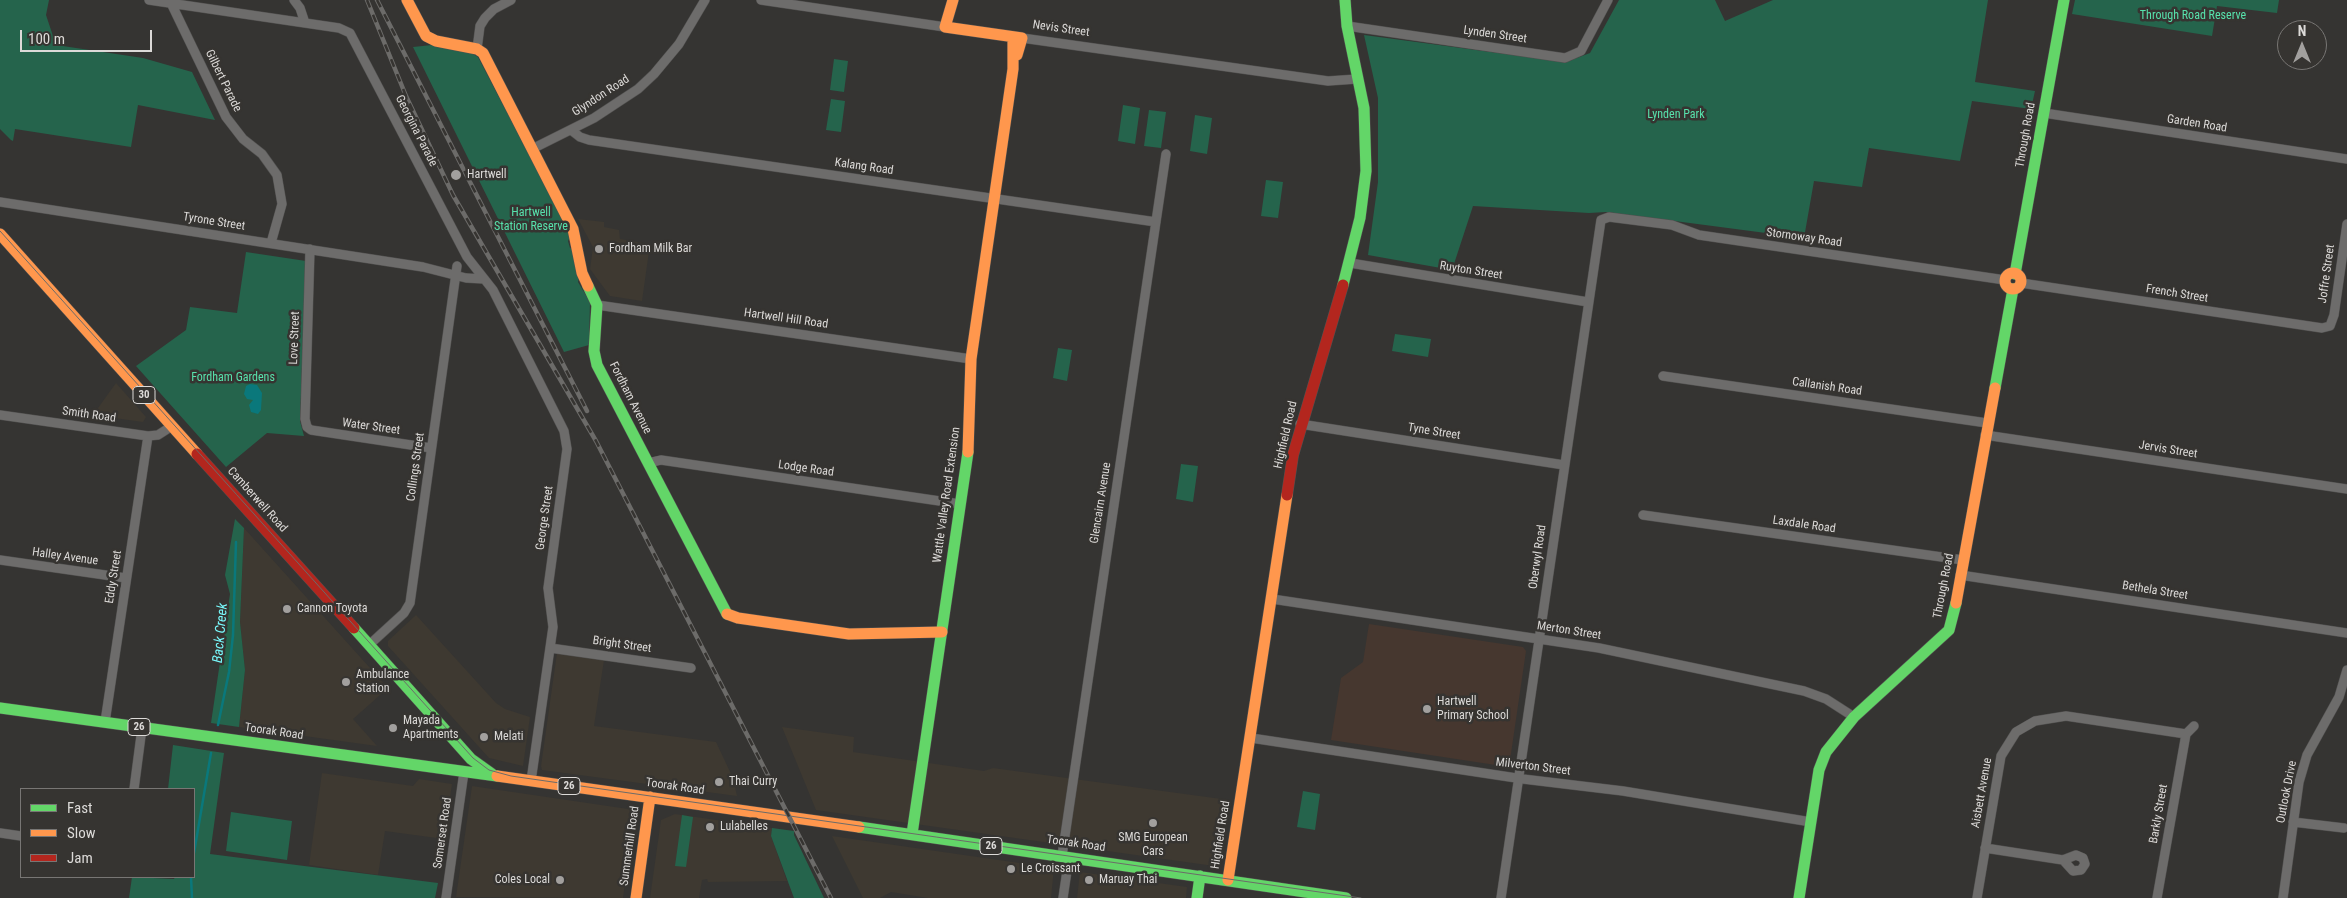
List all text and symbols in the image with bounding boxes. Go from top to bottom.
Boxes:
park label: Through Road Reserve [2140,9,2246,23]
street label: Nevis Street [1032,18,1090,40]
scale bar [22,20,155,52]
north arrow [2277,20,2327,70]
street label: Lynden Street [1462,23,1528,47]
text: N [2298,23,2306,39]
text: 100 m [28,30,65,48]
street label: Gilbert Parade [202,48,244,114]
street label: Glyndon Road [570,72,632,120]
street label: Georgina Parade [392,93,440,169]
street label: Through Road [2013,101,2039,169]
park label: Lynden Park [1647,108,1705,122]
street label: Garden Road [2166,112,2228,136]
street label: Kalang Road [834,156,894,178]
marker: Hartwell [449,168,463,182]
place label: Hartwell [467,168,507,182]
park label: Hartwell Station Reserve [494,206,568,234]
street label: Tyrone Street [182,210,246,234]
street label: Stornoway Road [1765,226,1843,250]
place label: Fordham Milk Bar [609,242,692,256]
marker: Fordham Milk Bar [593,243,605,255]
street label: Joffre Street [2316,244,2338,304]
street label: Ruyton Street [1439,259,1503,283]
street label: French Street [2145,282,2209,306]
street label: Hartwell Hill Road [743,306,829,332]
street label: Love Street [287,311,303,365]
street label: Fordham Avenue [606,360,654,436]
park label: Fordham Gardens [191,371,275,385]
street label: Callanish Road [1791,375,1863,399]
road number: 30 [133,386,155,404]
street label: Highfield Road [1271,400,1301,470]
street label: Smith Road [61,404,117,426]
street label: Water Street [341,416,401,438]
street label: Tyne Street [1407,421,1461,443]
street label: Wattle Valley Road Extension [930,426,964,564]
street label: Collings Street [404,432,428,502]
street label: Jervis Street [2138,438,2198,462]
street label: Lodge Road [777,458,835,480]
street label: Glencairn Avenue [1087,461,1115,545]
street label: Camberwell Road [224,464,290,536]
street label: George Street [533,485,557,551]
street label: Laxdale Road [1772,513,1836,537]
street label: Oberwyl Road [1526,524,1550,590]
street label: Halley Avenue [31,545,99,569]
street label: Eddy Street [103,549,125,605]
street label: Through Road [1931,552,1957,620]
street label: Bethela Street [2121,579,2189,603]
water label: Back Creek [210,602,232,664]
place label: Cannon Toyota [297,602,368,616]
marker: Cannon Toyota [281,603,293,615]
street label: Merton Street [1536,619,1602,643]
street label: Bright Street [592,634,652,656]
place label: Ambulance Station [356,668,409,696]
marker: Ambulance Station [340,676,352,688]
place label: Hartwell Primary School [1437,695,1509,723]
marker: Hartwell Primary School [1421,703,1433,715]
place label: Mayada Apartments [403,714,459,742]
road number: 26 [128,719,150,736]
street label: Toorak Road [244,721,304,743]
marker: Mayada Apartments [387,722,399,734]
place label: Melati [494,730,523,744]
marker: Melati [478,731,490,743]
street label: Milverton Street [1495,755,1571,779]
street label: Aisbett Avenue [1969,757,1995,829]
street label: Outlook Drive [2274,759,2300,825]
place label: Thai Curry [729,775,777,789]
street label: Toorak Road [645,776,705,798]
marker: Thai Curry [713,776,725,788]
road number: 26 [558,778,580,794]
street label: Barkly Street [2147,783,2171,845]
legend [20,788,195,878]
street label: Somerset Road [431,796,455,870]
text: Fast [67,799,92,817]
street label: Highfield Road [1208,800,1234,870]
street label: Summerhill Road [617,805,643,887]
marker: SMG European Cars [1147,817,1159,829]
place label: Lulabelles [720,820,768,834]
marker: Lulabelles [704,821,716,833]
text: Slow [67,824,96,842]
place label: SMG European Cars [1118,831,1188,859]
street label: Toorak Road [1046,833,1106,855]
road number: 26 [980,838,1002,854]
text: Jam [67,849,93,867]
place label: Le Croissant [1021,862,1080,876]
marker: Le Croissant [1005,863,1017,875]
place label: Coles Local [495,873,550,887]
place label: Maruay Thai [1099,873,1157,887]
marker: Coles Local [554,874,566,886]
marker: Maruay Thai [1083,874,1095,886]

